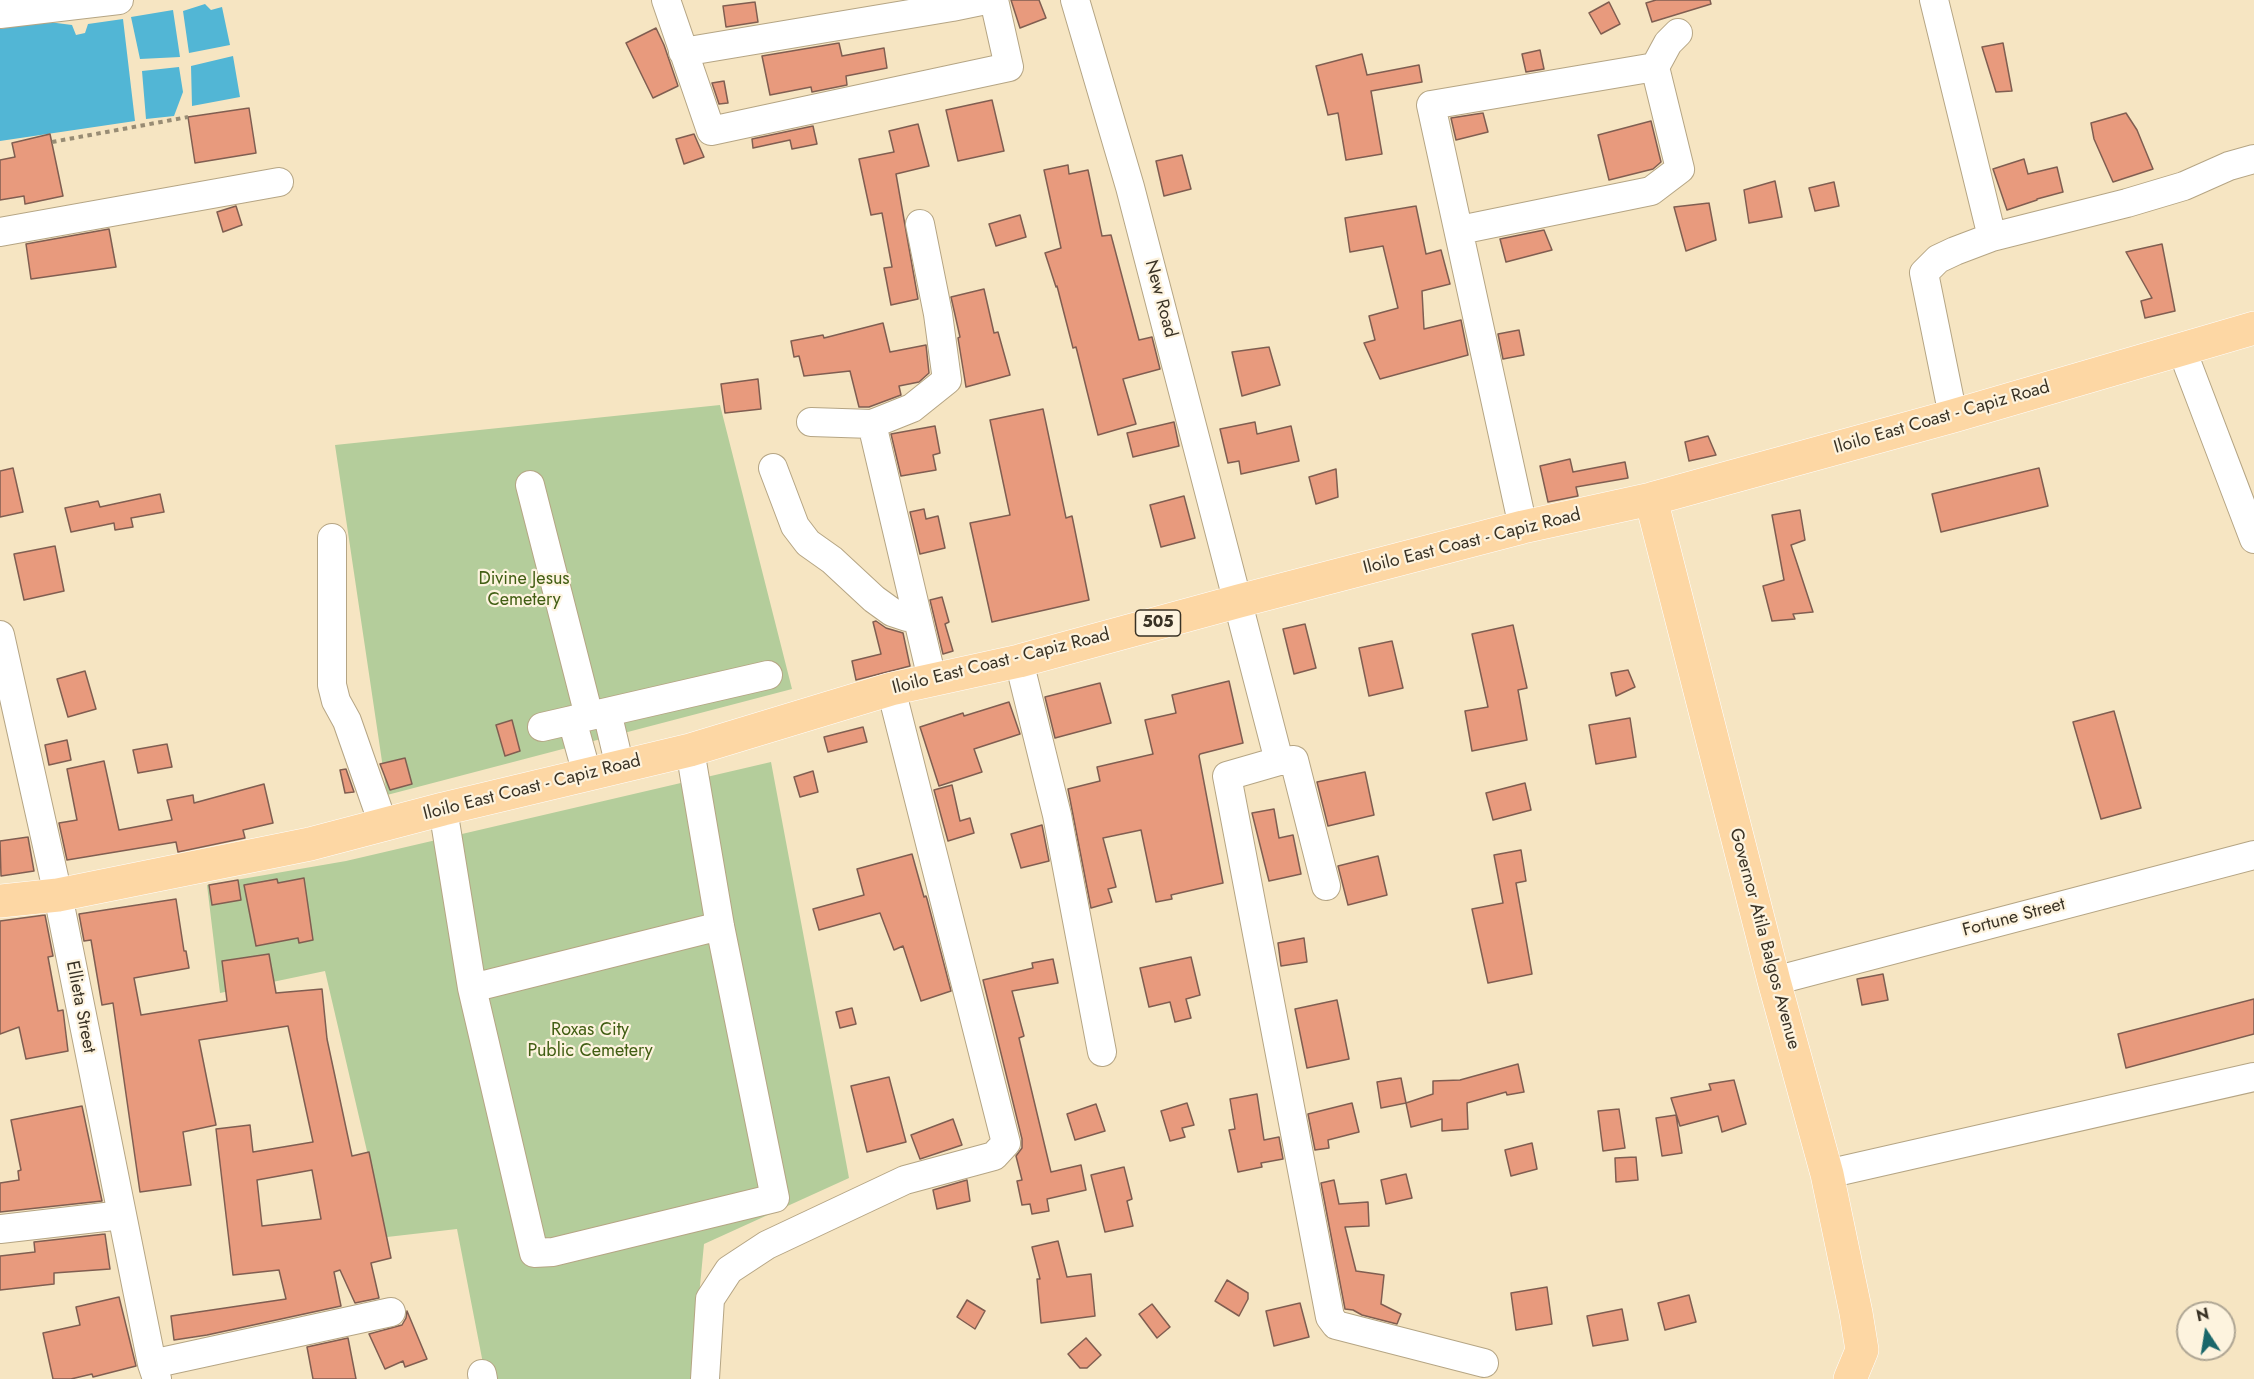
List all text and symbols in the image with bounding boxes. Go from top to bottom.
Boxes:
street label: New Road [1139,258,1181,340]
street label: Iloilo East Coast - Capiz Road [1832,377,2052,459]
street label: Iloilo East Coast - Capiz Road [1361,505,1583,579]
park label: Divine Jesus Cemetery [478,569,570,612]
road number: 505 [1136,610,1180,636]
street label: Iloilo East Coast - Capiz Road [890,625,1112,699]
street label: Iloilo East Coast - Capiz Road [421,751,643,825]
street label: Governor Atila Balgos Avenue [1724,826,1804,1052]
street label: Fortune Street [1960,894,2068,942]
street label: Ellieta Street [60,959,100,1055]
park label: Roxas City Public Cemetery [527,1020,653,1062]
north arrow [2176,1301,2236,1361]
text: N [2194,1302,2211,1327]

